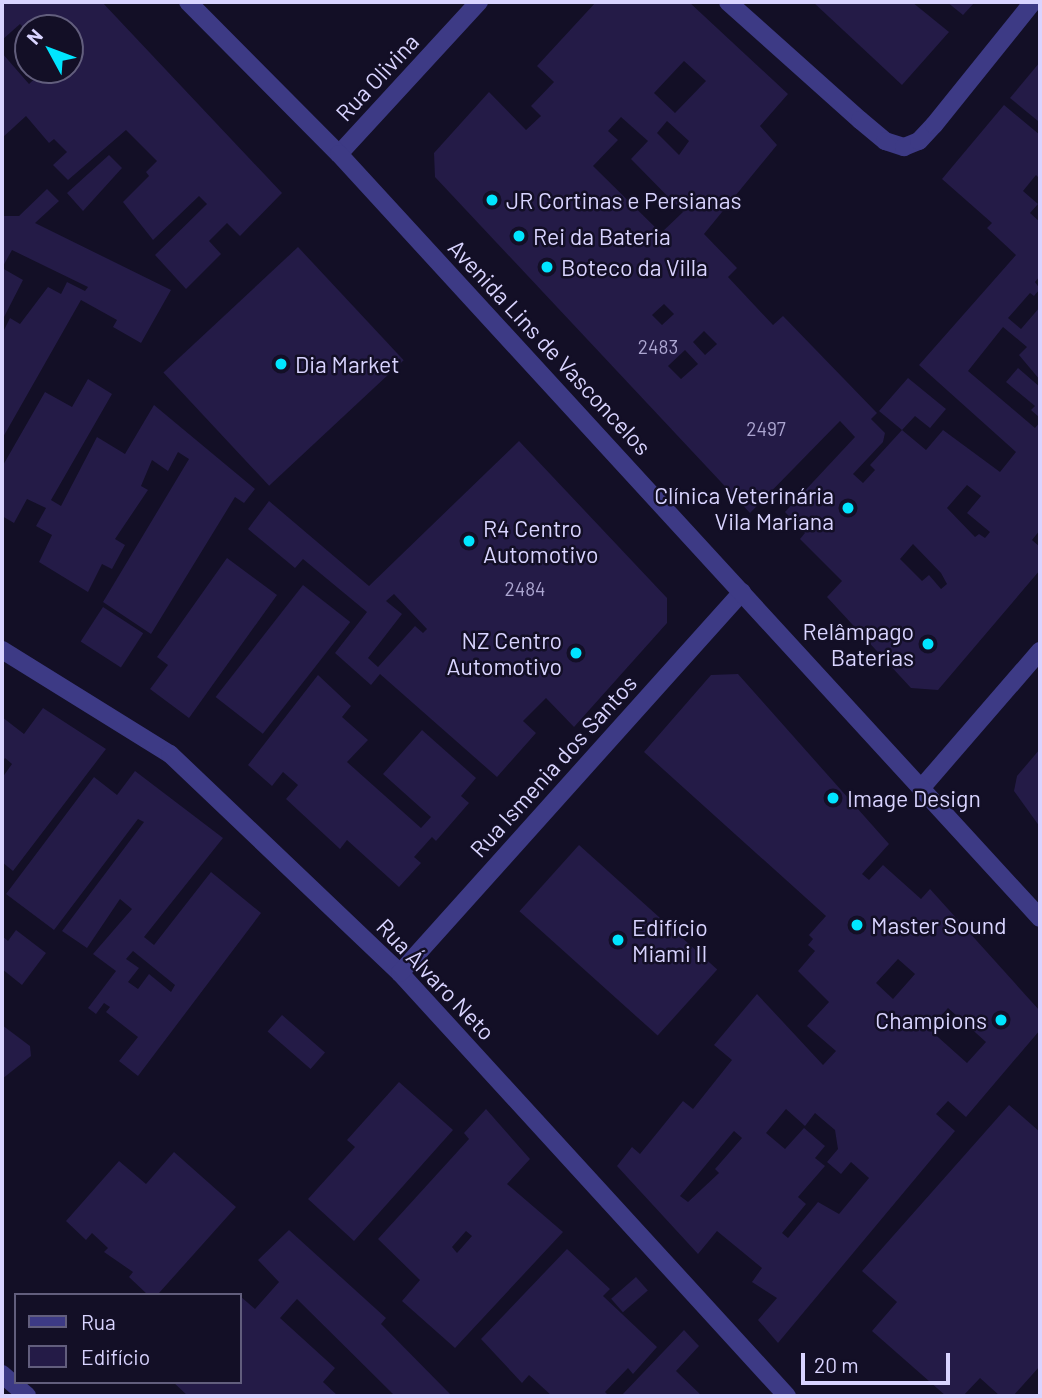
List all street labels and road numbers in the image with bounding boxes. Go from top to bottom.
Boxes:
street label: Rua Olivina [330,28,424,126]
street label: Avenida Lins de Vasconcelos [443,233,657,461]
street label: Rua Ismenia dos Santos [464,669,642,863]
street label: Rua Álvaro Neto [371,913,501,1045]

